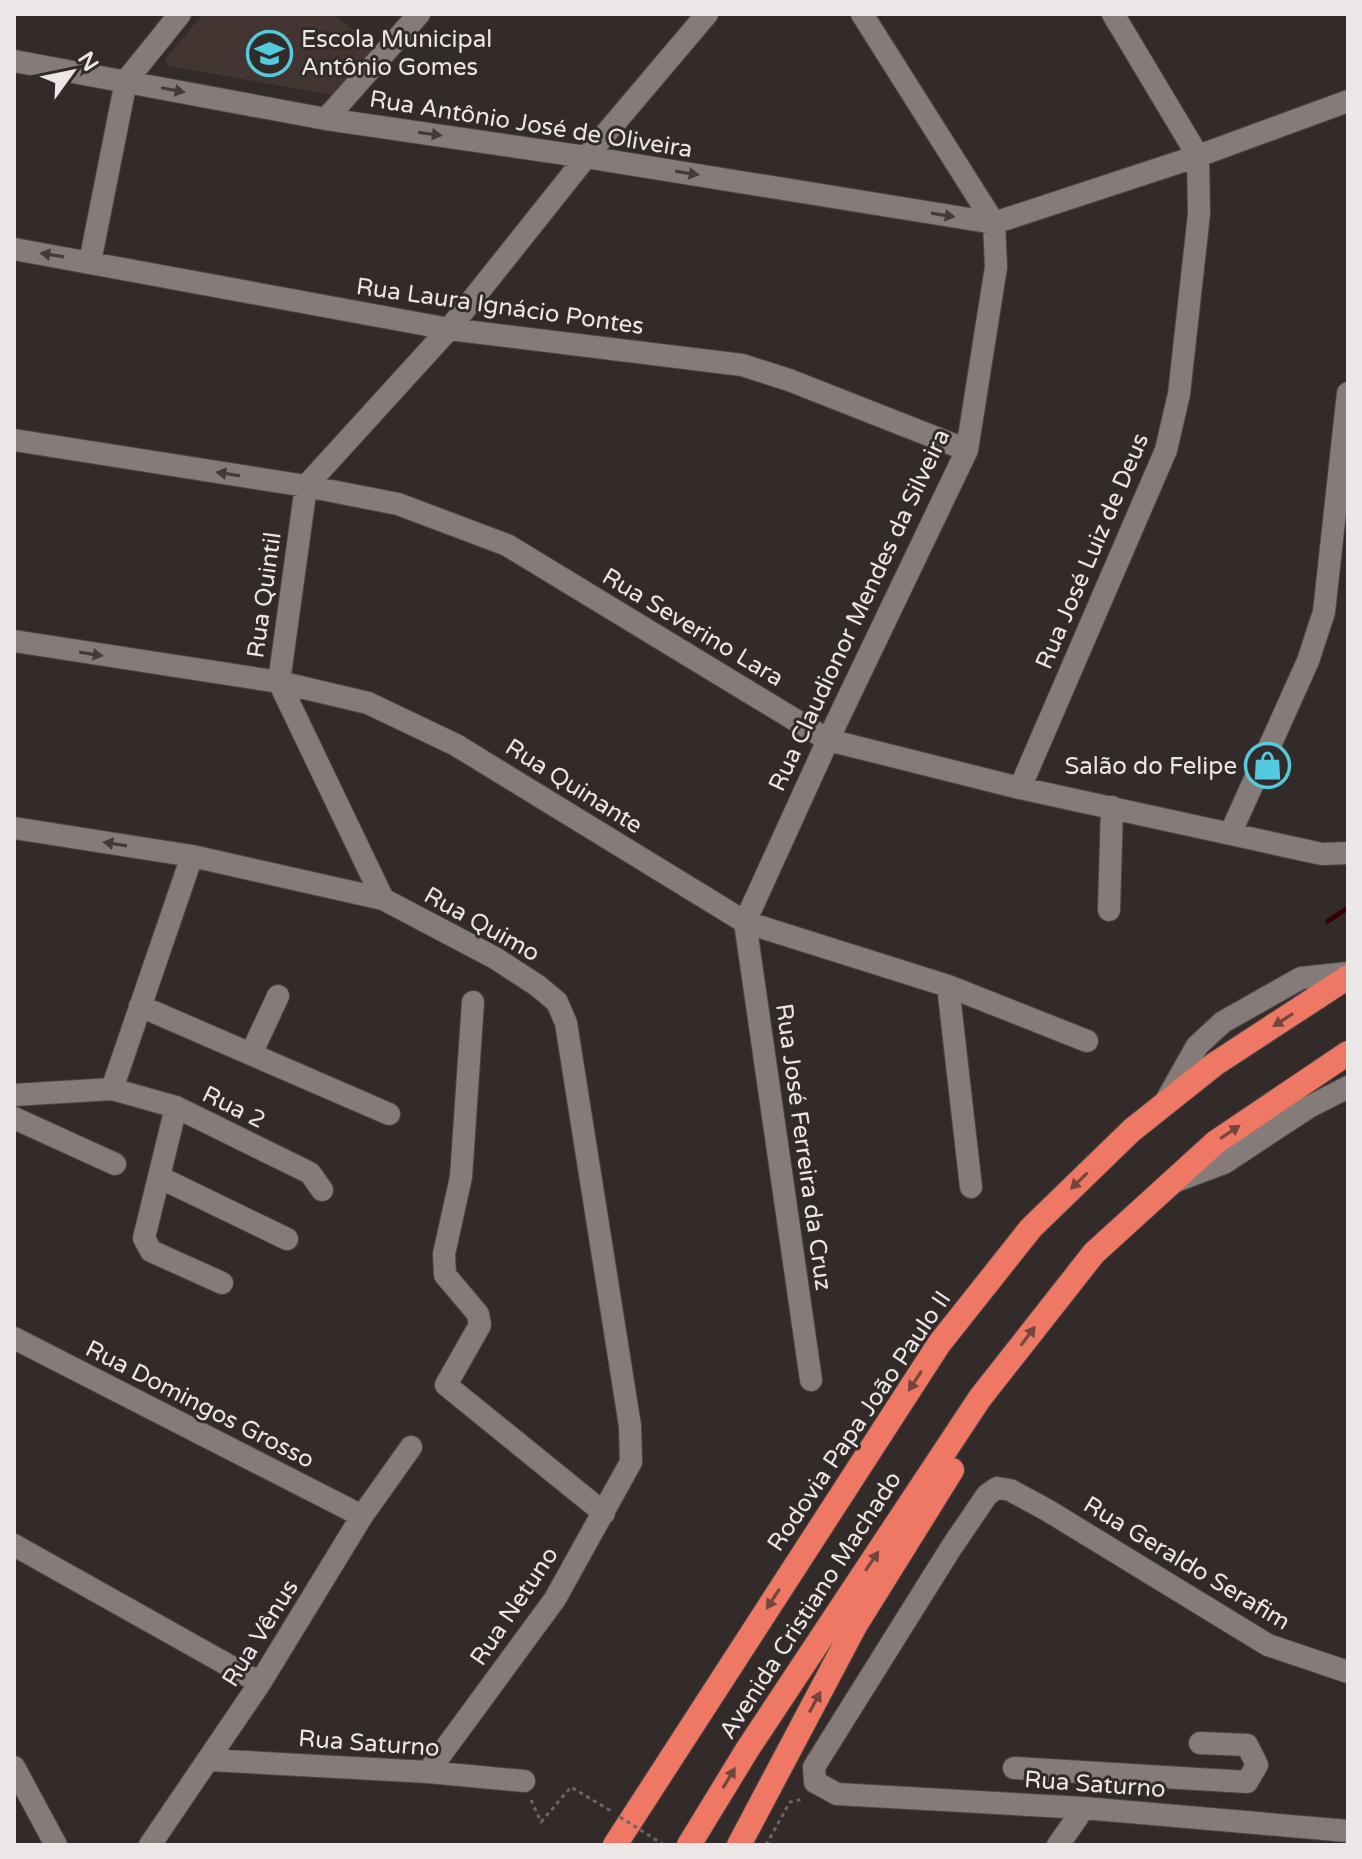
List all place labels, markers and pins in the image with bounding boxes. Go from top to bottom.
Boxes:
place label: Escola Municipal Antônio Gomes [301,25,492,82]
school or university icon: Escola Municipal Antônio Gomes [246,29,294,77]
shop icon: Salão do Felipe [1244,742,1292,790]
place label: Salão do Felipe [1065,752,1237,781]

